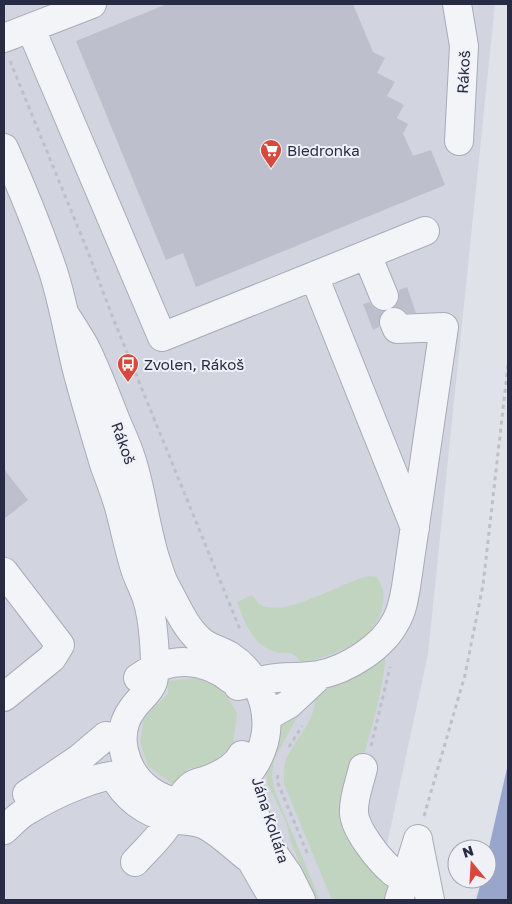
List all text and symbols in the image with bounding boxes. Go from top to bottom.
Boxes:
street label: Rákoš [453,50,473,94]
supermarket icon: Biedronka [259,138,283,169]
place label: Biedronka [287,141,360,159]
bus stop icon: Zvolen, Rákoš [116,352,140,383]
place label: Zvolen, Rákoš [144,355,244,373]
street label: Rákoš [108,419,140,467]
street label: Jána Kollára [249,775,293,865]
north arrow [447,839,497,889]
text: N [460,841,476,861]

